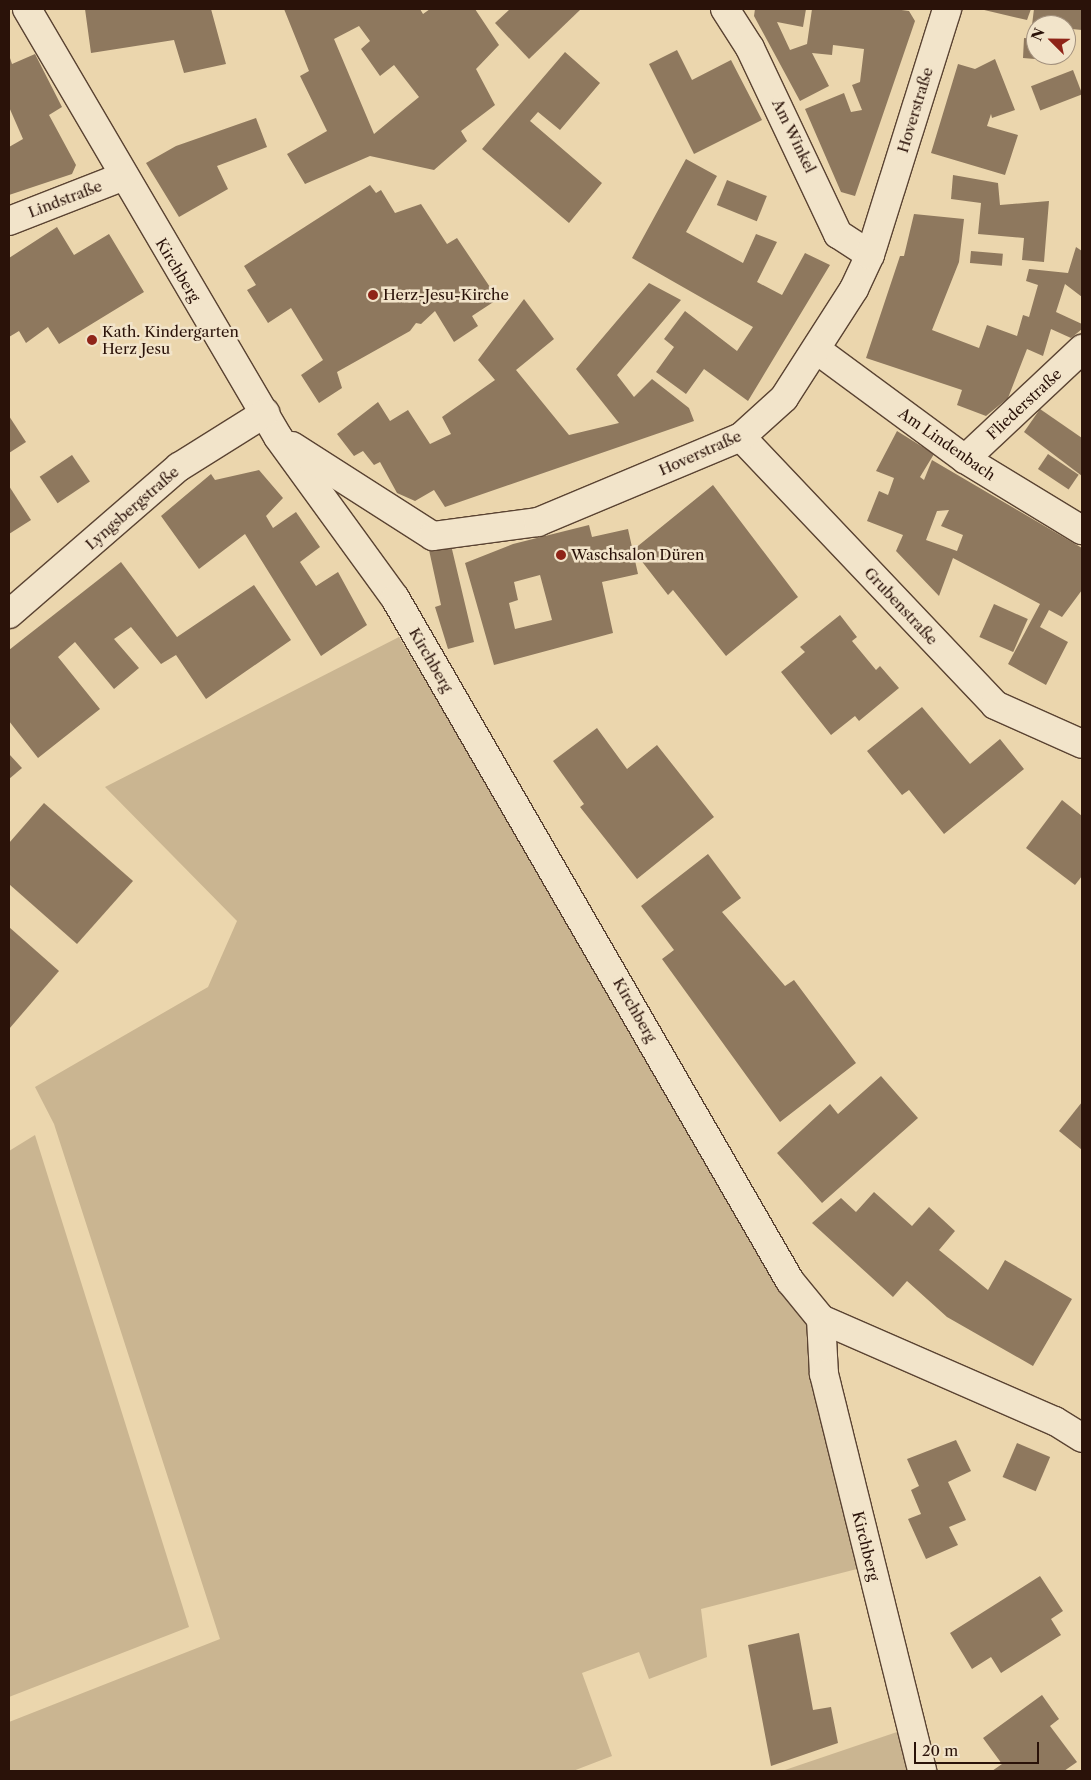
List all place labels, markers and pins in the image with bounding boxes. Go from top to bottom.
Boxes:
place label: Herz-Jesu-Kirche [383,286,509,304]
marker: Herz-Jesu-Kirche [367,289,379,301]
place label: Kath. Kindergarten Herz Jesu [102,322,239,357]
marker: Kath. Kindergarten Herz Jesu [86,334,98,346]
place label: Waschsalon Düren [571,546,704,564]
marker: Waschsalon Düren [555,549,567,561]

